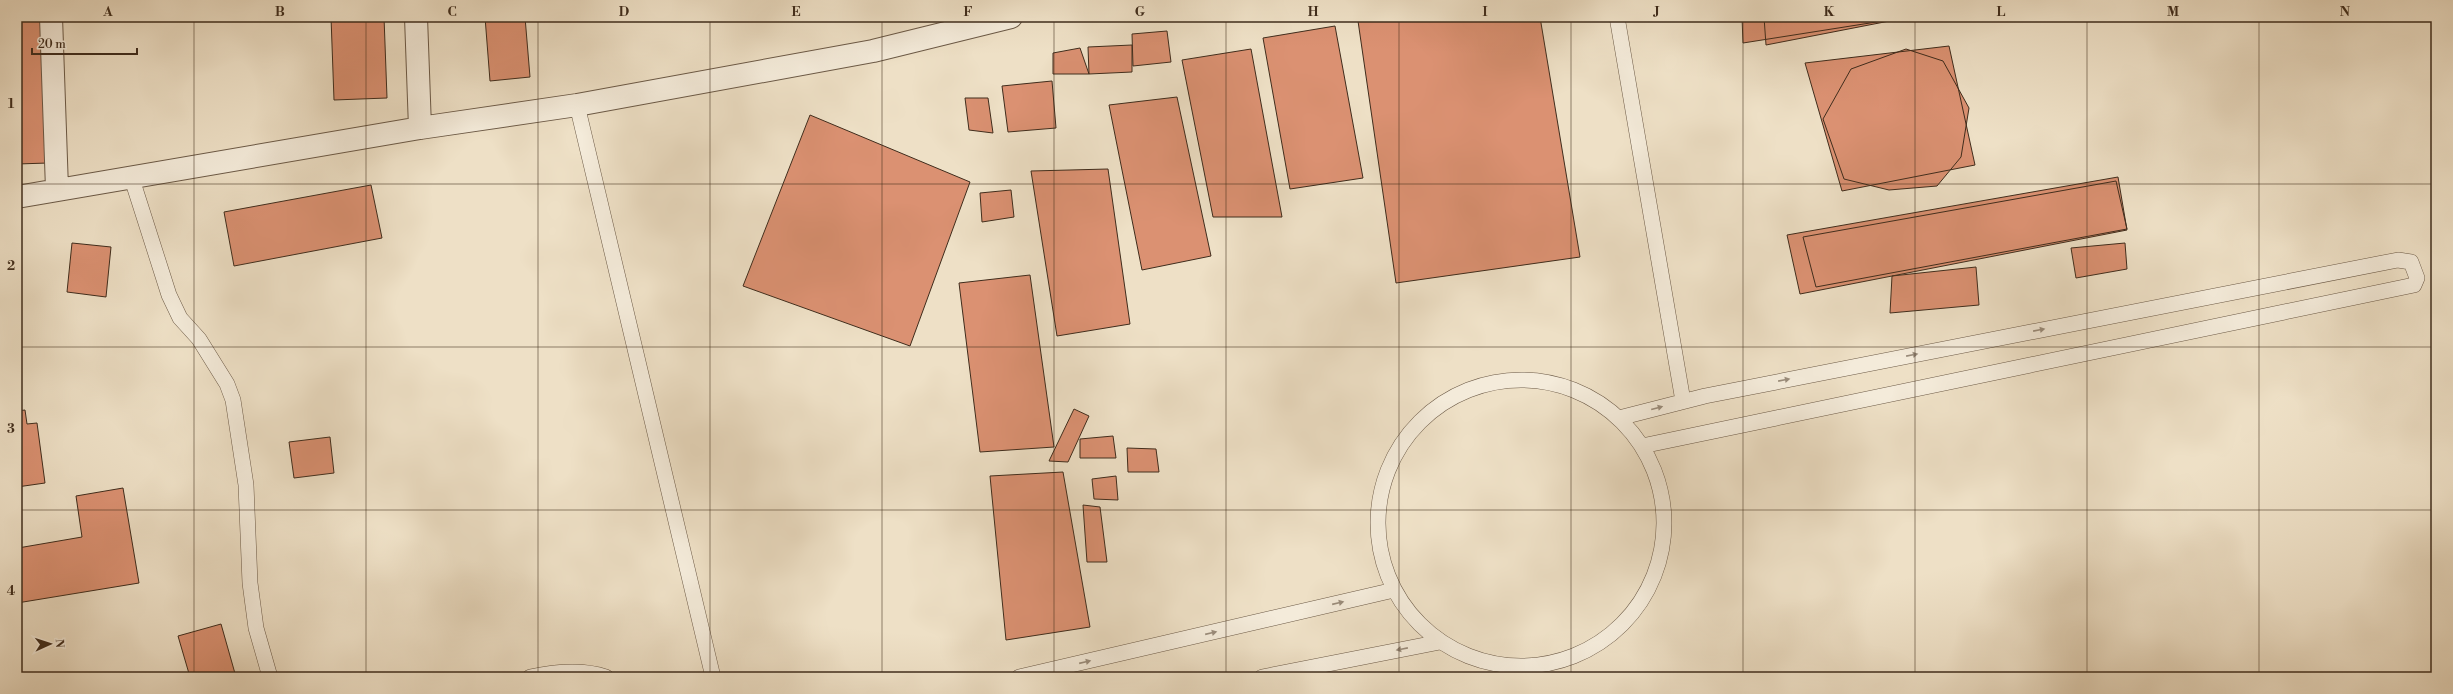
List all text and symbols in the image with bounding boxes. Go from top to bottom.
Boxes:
text: A [102,4,113,20]
text: B [275,4,285,20]
text: C [447,4,457,20]
text: D [619,4,629,20]
text: E [791,4,801,20]
text: F [963,4,973,20]
text: G [1135,4,1146,20]
text: H [1308,4,1319,20]
text: I [1482,4,1488,20]
text: J [1652,4,1660,20]
text: K [1824,4,1835,20]
text: L [1997,4,2006,20]
text: M [2167,4,2179,20]
text: N [2340,4,2351,20]
scale bar [32,30,137,56]
text: 20 m [38,37,66,52]
text: 1 [8,96,15,112]
text: 2 [7,258,15,274]
one-way arrow [2033,327,2045,333]
one-way arrow [1905,352,1918,358]
one-way arrow [1778,377,1790,383]
one-way arrow [1651,404,1663,410]
text: 3 [7,421,15,437]
text: 4 [7,583,16,599]
one-way arrow [1332,600,1344,606]
north arrow [30,624,70,664]
one-way arrow [1205,630,1217,636]
text: N [52,639,66,649]
one-way arrow [1396,647,1408,653]
one-way arrow [1078,659,1091,665]

